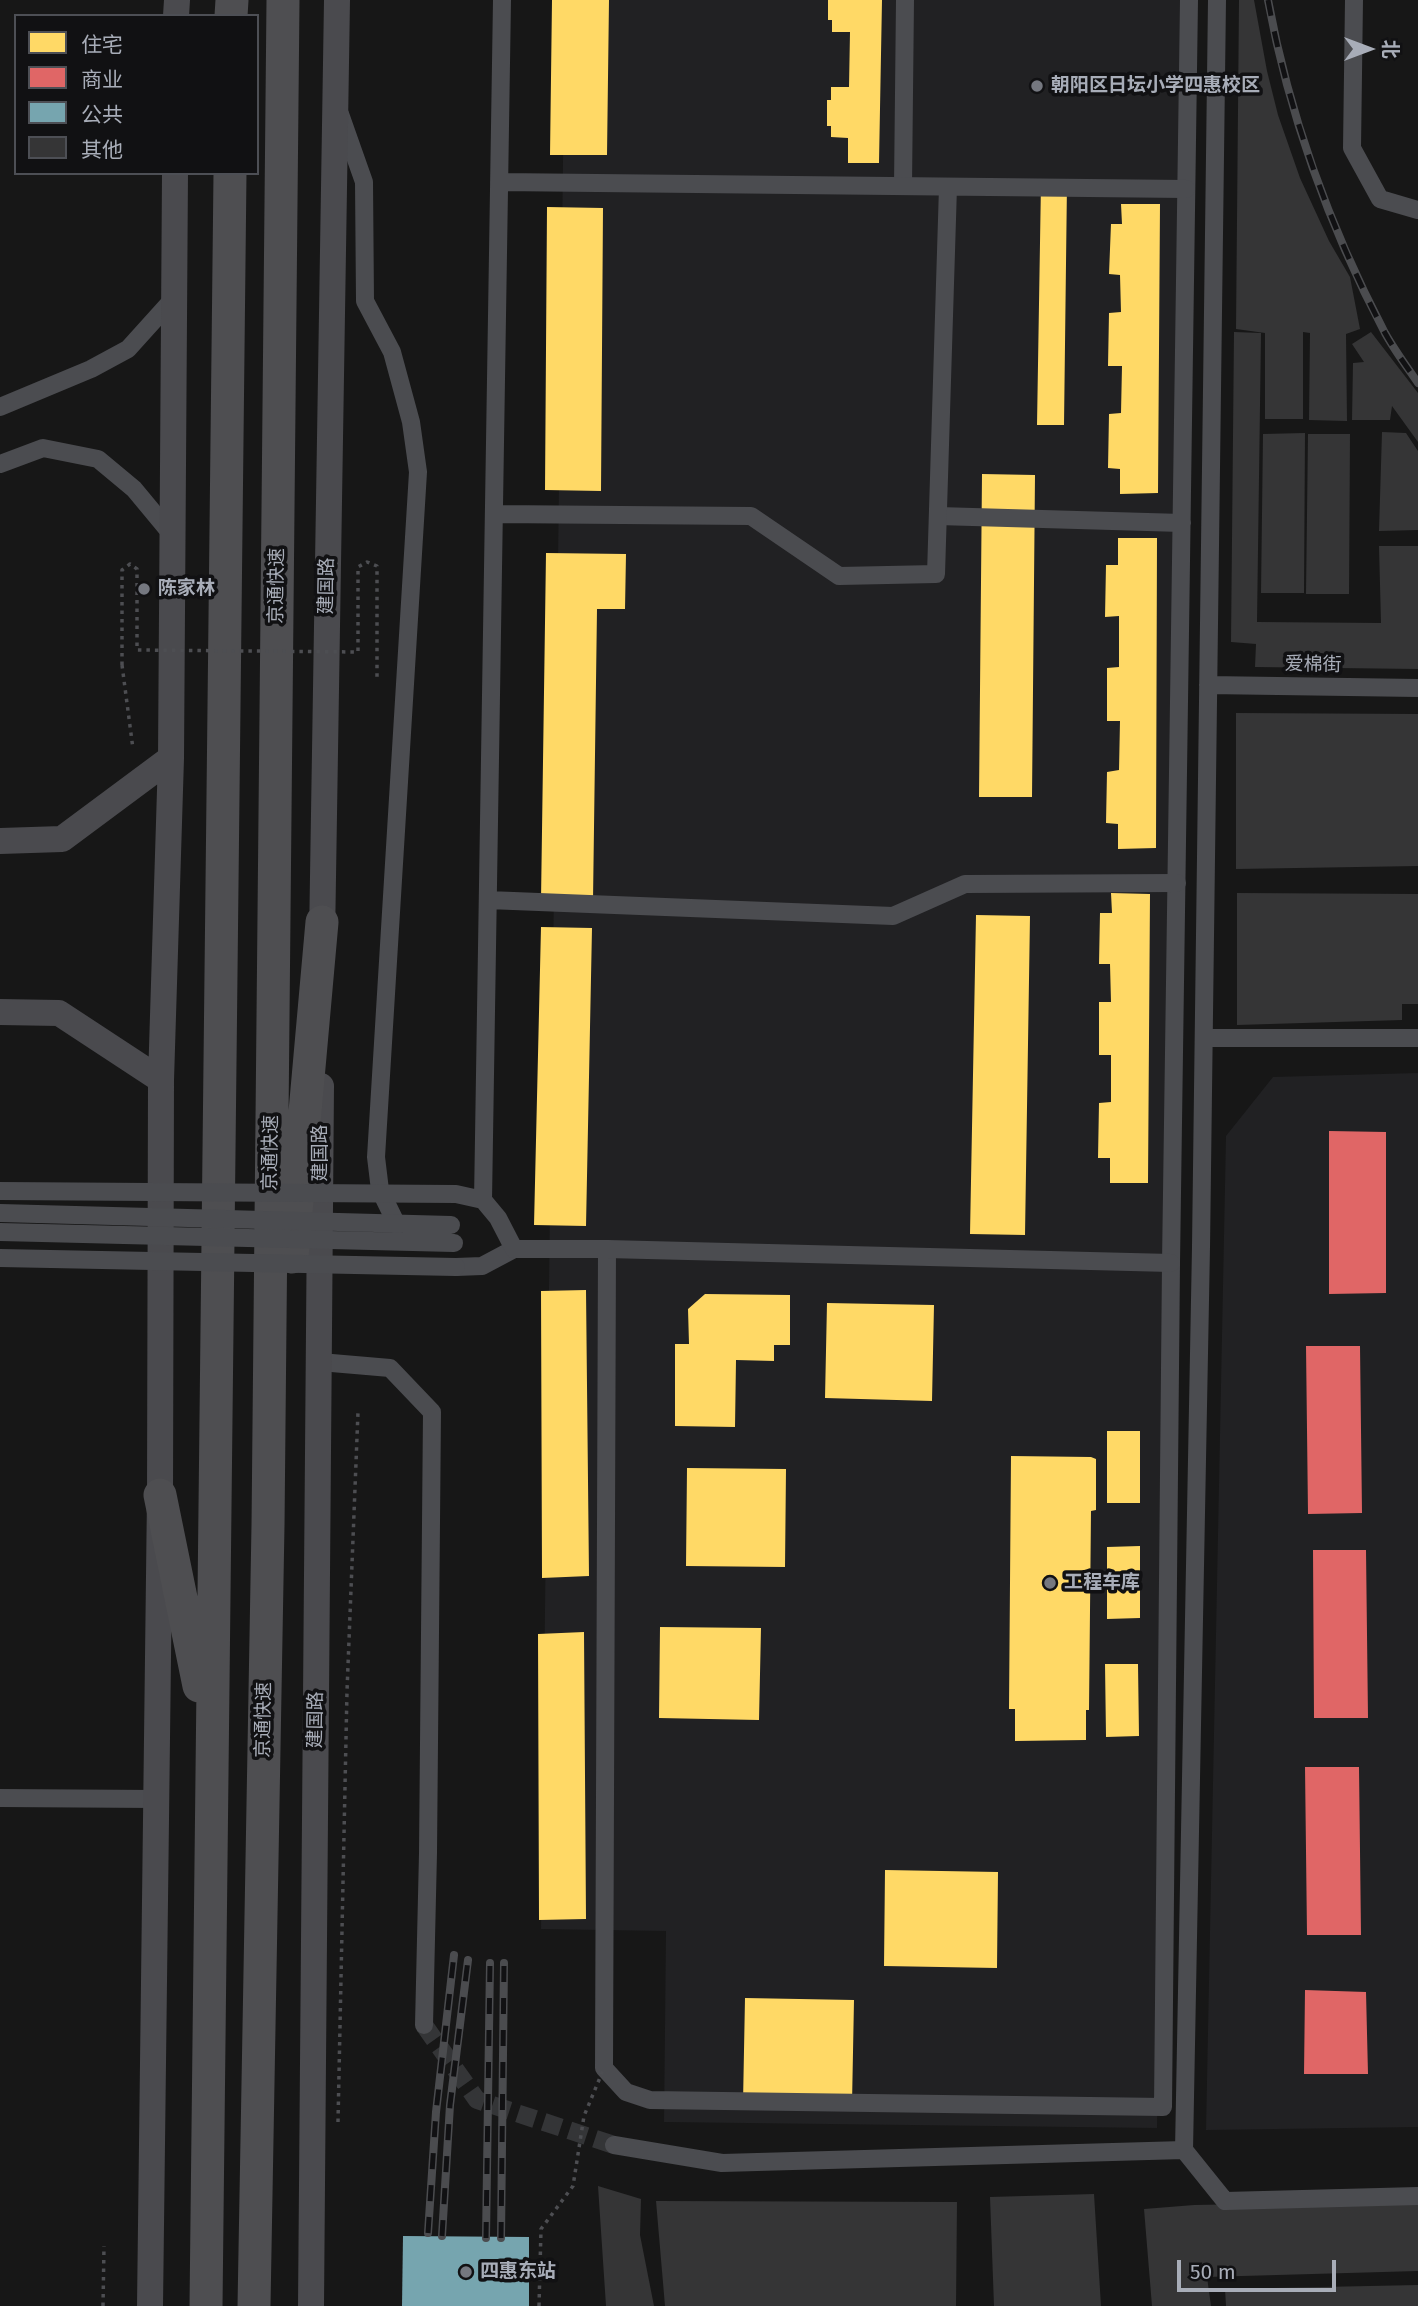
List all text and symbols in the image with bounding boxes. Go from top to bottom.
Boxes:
legend [14,14,259,175]
north arrow [1334,14,1404,84]
text: 住宅 [81,32,123,58]
text: 北 [1379,39,1402,59]
text: 商业 [81,67,123,93]
place label: 朝阳区日坛小学四惠校区 [1051,75,1260,97]
marker: 朝阳区日坛小学四惠校区 [1029,78,1045,94]
text: 公共 [81,102,123,128]
text: 其他 [81,137,123,163]
street label: 京通快速 [265,548,289,624]
street label: 建国路 [315,557,339,615]
place label: 陈家林 [158,578,215,600]
marker: 陈家林 [136,581,152,597]
street label: 爱棉街 [1284,653,1342,677]
street label: 京通快速 [259,1115,283,1191]
street label: 建国路 [310,1125,332,1181]
place label: 工程车库 [1064,1572,1140,1594]
marker: 工程车库 [1042,1575,1058,1591]
street label: 京通快速 [252,1682,276,1758]
street label: 建国路 [304,1691,328,1749]
scale bar [1180,2246,1339,2290]
text: 50 m [1190,2259,1236,2285]
place label: 四惠东站 [480,2261,556,2283]
marker: 四惠东站 [458,2264,474,2280]

